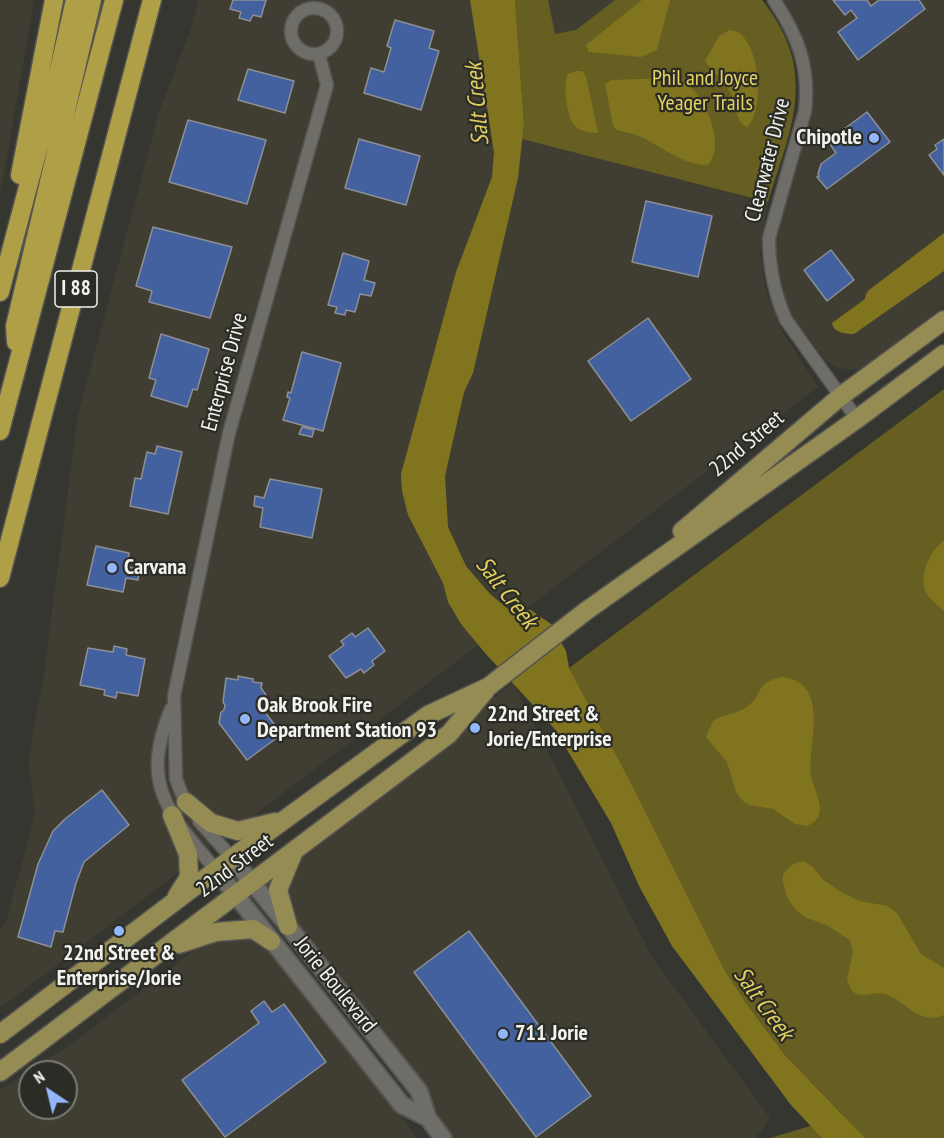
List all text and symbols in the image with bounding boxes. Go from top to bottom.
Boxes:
water label: Salt Creek [460,61,496,147]
park label: Phil and Joyce Yeager Trails [652,66,758,118]
street label: Clearwater Drive [740,95,796,225]
place label: Chipotle [796,125,862,151]
marker: Chipotle [867,131,881,145]
road number: I 88 [55,271,97,307]
street label: Enterprise Drive [197,310,253,434]
street label: 22nd Street [704,405,790,483]
water label: Salt Creek [469,551,543,635]
place label: Carvana [124,555,186,581]
marker: Carvana [105,561,119,575]
place label: Oak Brook Fire Department Station 93 [257,693,437,744]
place label: 22nd Street & Jorie/Enterprise [487,702,612,754]
marker: Oak Brook Fire Department Station 93 [238,712,252,726]
marker: 22nd Street & Jorie/Enterprise [468,721,482,735]
street label: 22nd Street [191,829,279,903]
marker: 22nd Street & Enterprise/Jorie [112,924,126,938]
street label: Jorie Boulevard [288,932,382,1038]
place label: 22nd Street & Enterprise/Jorie [57,941,181,992]
water label: Salt Creek [727,962,799,1046]
place label: 711 Jorie [515,1021,588,1047]
marker: 711 Jorie [496,1027,510,1041]
north arrow [18,1060,78,1120]
text: N [30,1066,48,1088]

